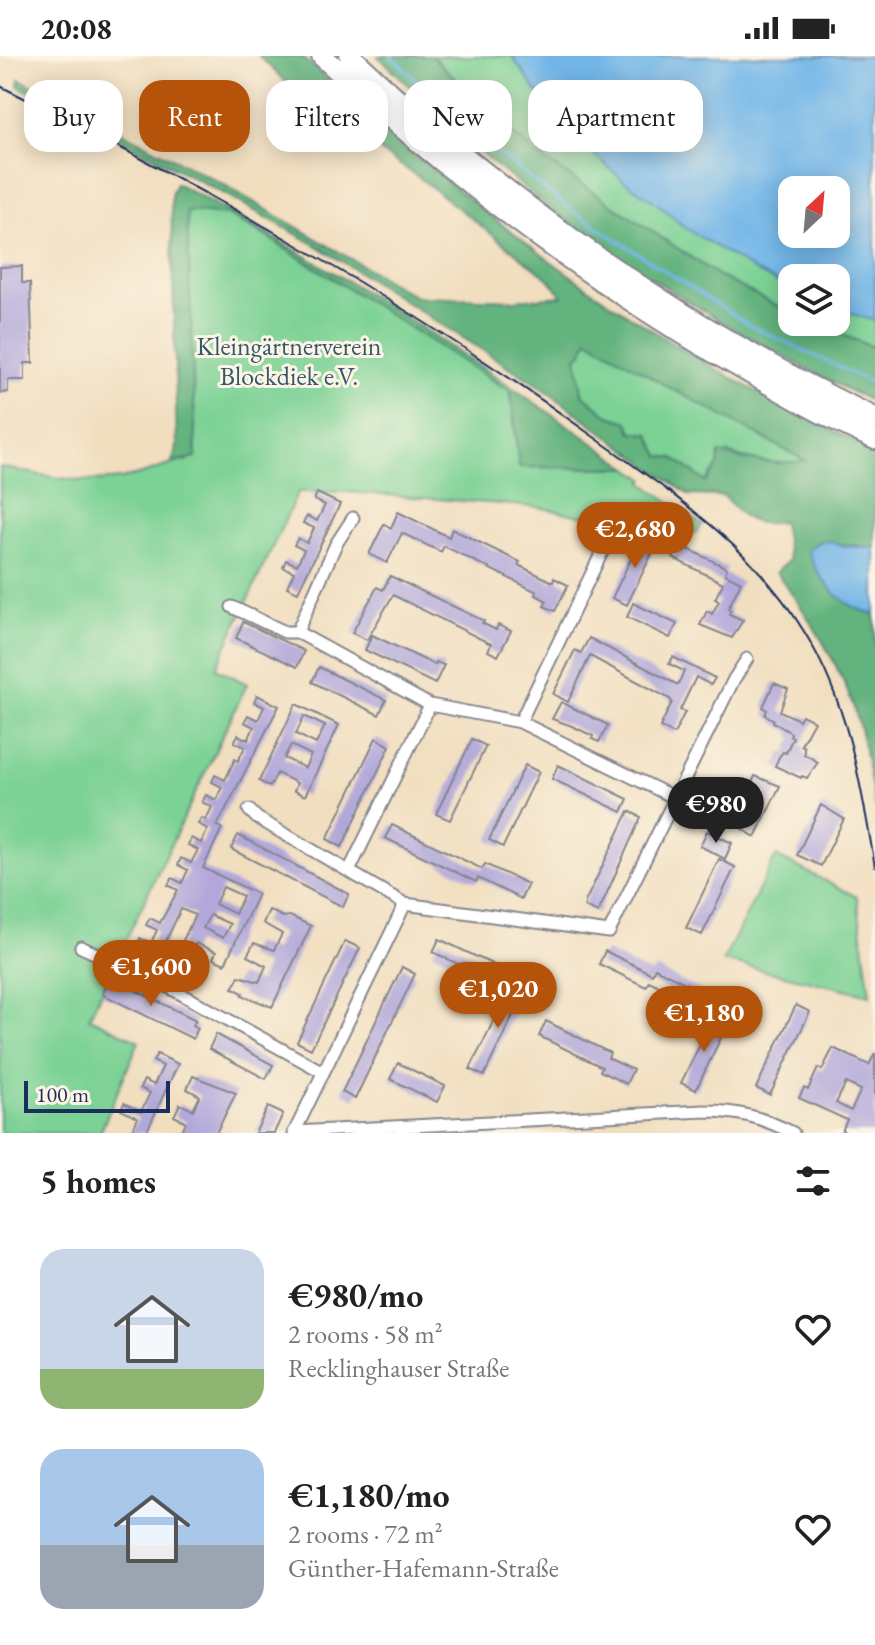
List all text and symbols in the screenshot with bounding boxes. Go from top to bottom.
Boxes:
text: 20:08 [40,9,112,48]
chip: Buy [24,80,123,152]
chip: Rent [139,80,250,152]
chip: Filters [266,80,388,152]
chip: New [404,80,512,152]
chip: Apartment [528,80,703,152]
north arrow [778,176,850,248]
map controls [778,176,850,336]
button: layers [778,264,850,336]
park label: Kleingärtnerverein Blockdiek e.V. [196,329,382,393]
pin: €2,680 [570,502,700,570]
text: €2,680 [595,511,675,545]
pin: €980 [669,777,763,845]
text: €980 [686,786,746,820]
pin: €1,600 [86,940,216,1008]
text: €1,600 [111,949,191,983]
pin: €1,020 [433,962,563,1030]
text: €1,020 [458,971,538,1005]
pin: €1,180 [639,986,769,1054]
text: €1,180 [664,995,744,1029]
scale bar [24,1077,170,1113]
text: 100 m [36,1080,89,1109]
text: 5 homes [40,1159,156,1203]
icon: filters [791,1159,835,1203]
text: €980/mo [288,1273,423,1317]
icon: home [104,1281,200,1377]
icon: heart [791,1307,835,1351]
text: 2 rooms · 58 m² [288,1317,443,1351]
text: Recklinghauser Straße [288,1351,509,1385]
text: €1,180/mo [288,1473,450,1517]
icon: home [104,1481,200,1577]
icon: heart [791,1507,835,1551]
text: 2 rooms · 72 m² [288,1517,443,1551]
text: Günther-Hafemann-Straße [288,1551,559,1585]

